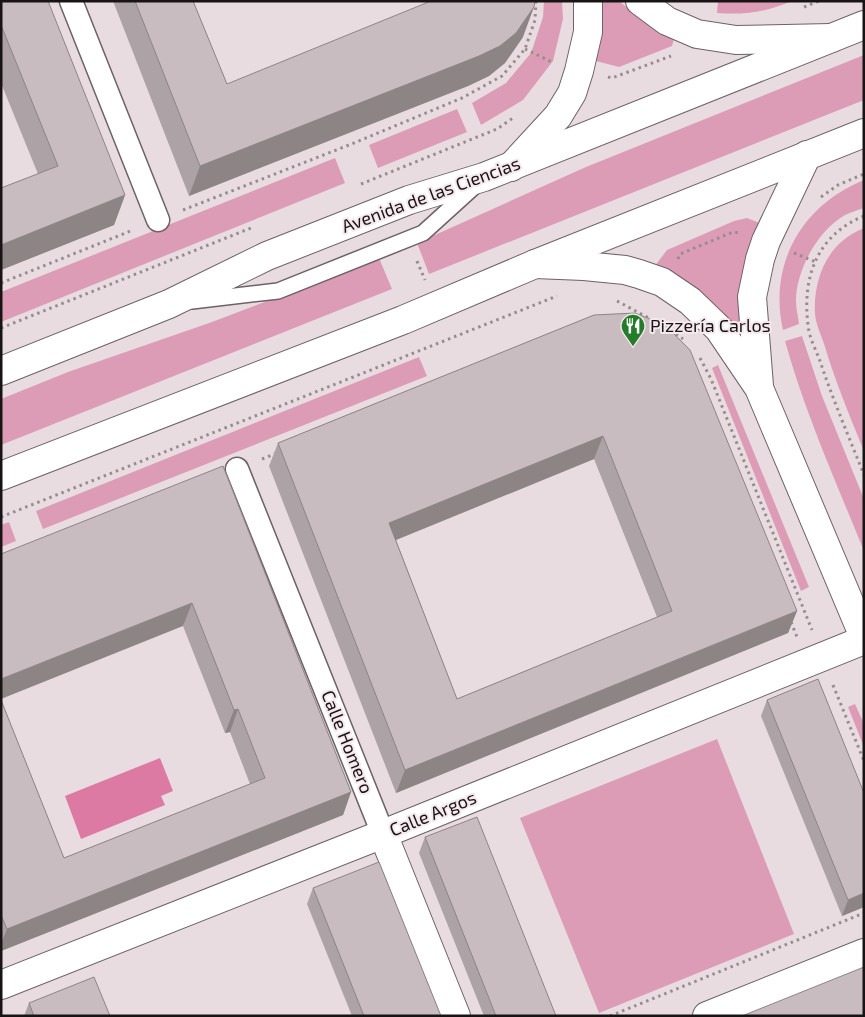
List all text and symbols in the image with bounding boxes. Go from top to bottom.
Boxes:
street label: Avenida de las Ciencias [338,151,523,237]
restaurant icon: Pizzería Carlos [620,313,646,347]
place label: Pizzería Carlos [650,314,771,336]
street label: Calle Homero [317,687,379,796]
street label: Calle Argos [386,786,479,840]

